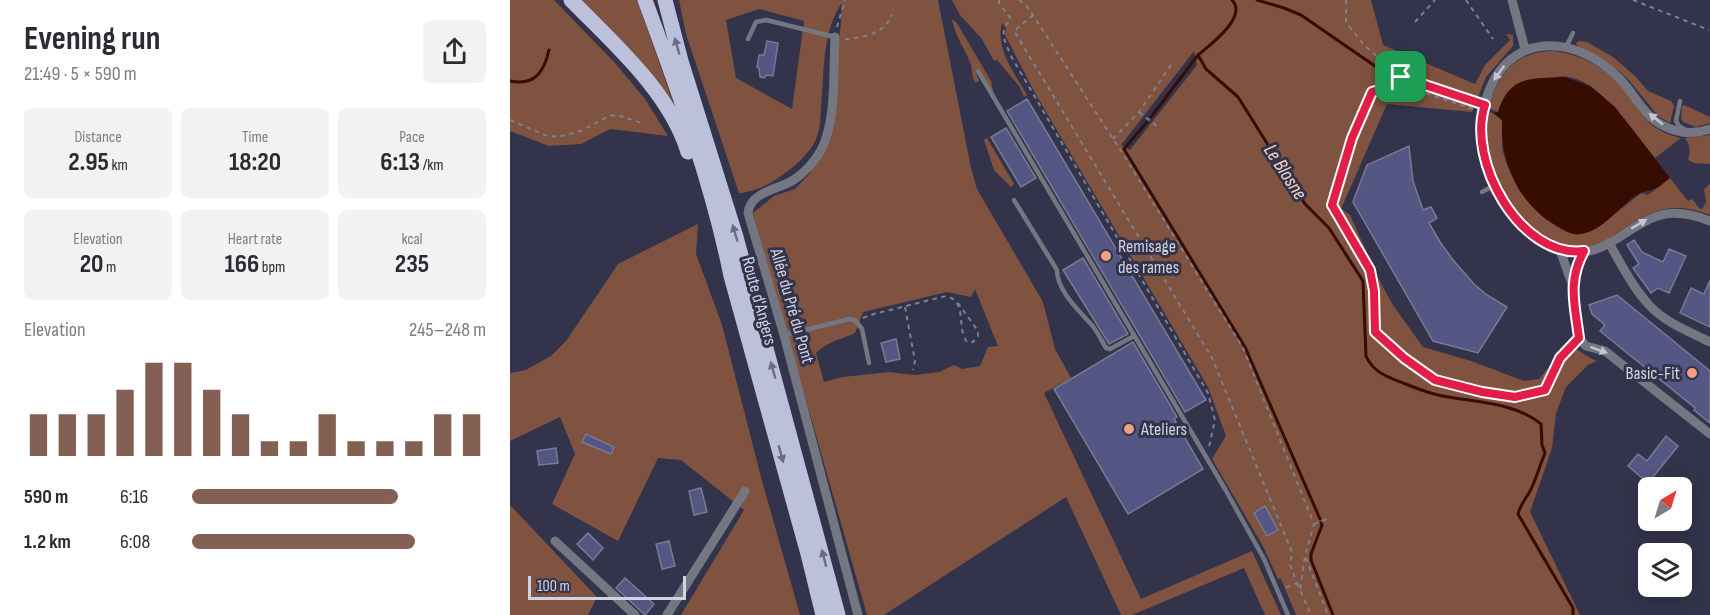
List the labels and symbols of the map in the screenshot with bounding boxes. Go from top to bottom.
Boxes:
one-way arrow [672,37,681,55]
pin [1375,51,1426,102]
one-way arrow [1493,65,1505,81]
one-way arrow [1648,113,1664,126]
water label: Le Blosne [1258,140,1312,205]
one-way arrow [1631,218,1647,229]
one-way arrow [730,224,739,242]
place label: Remisage des rames [1118,236,1179,278]
street label: Allée du Pré du Pont [765,245,819,366]
marker: Remisage des rames [1099,249,1113,263]
street label: Route d'Angers [737,255,781,347]
one-way arrow [1591,346,1609,356]
one-way arrow [768,361,778,379]
place label: Basic-Fit [1625,363,1681,384]
marker: Basic-Fit [1685,366,1699,380]
place label: Ateliers [1140,419,1187,440]
marker: Ateliers [1122,422,1136,436]
one-way arrow [777,445,786,463]
north arrow [1638,477,1692,531]
one-way arrow [819,549,828,567]
scale bar [528,573,686,600]

